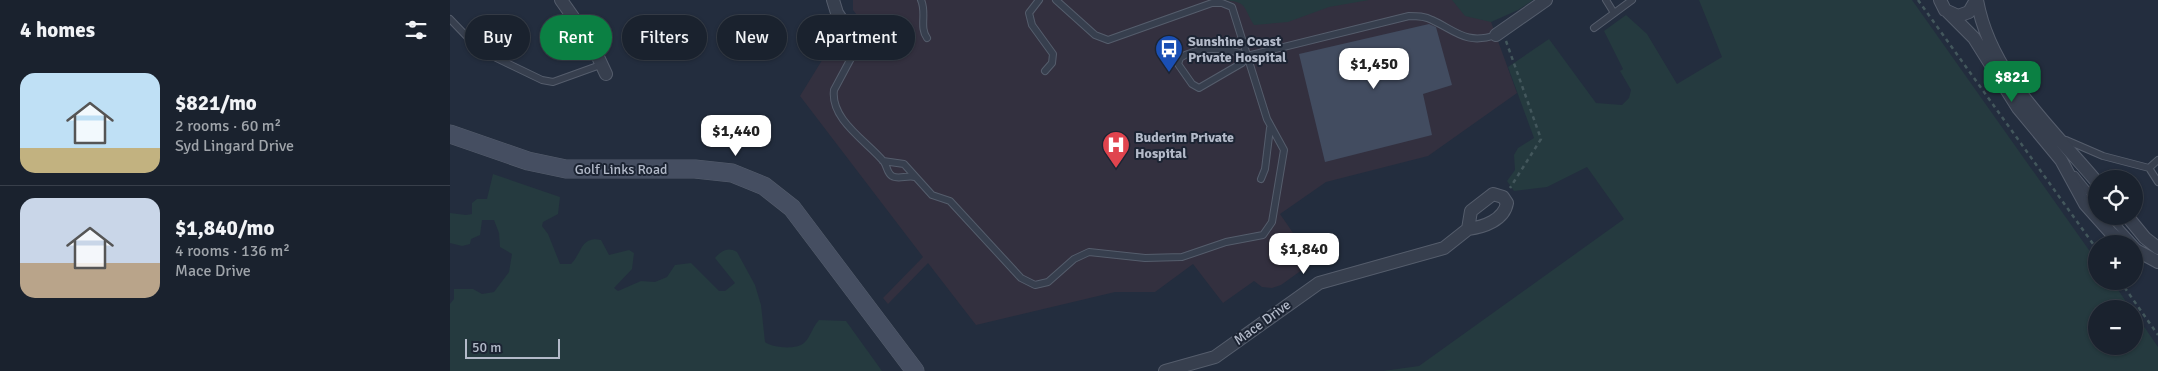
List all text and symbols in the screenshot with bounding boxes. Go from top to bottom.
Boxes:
chip: Buy [465,15,530,60]
chip: Rent [540,15,612,60]
chip: Filters [622,15,707,60]
chip: New [717,15,787,60]
chip: Apartment [797,15,915,60]
icon: filters [402,16,430,44]
text: 4 homes [20,17,95,43]
place label: Sunshine Coast Private Hospital [1188,33,1287,66]
bus stop icon: Sunshine Coast Private Hospital [1154,34,1184,73]
pin: $1,450 [1333,48,1415,90]
text: $1,450 [1350,54,1398,74]
pin: $821 [1982,61,2042,103]
text: $821 [1995,67,2029,87]
text: $821/mo [175,90,257,116]
icon: home [60,93,120,153]
pin: $1,440 [695,114,777,157]
text: 2 rooms · 60 m² [175,116,281,136]
text: $1,440 [712,121,760,141]
place label: Buderim Private Hospital [1135,129,1234,162]
hospital icon: Buderim Private Hospital [1101,130,1131,169]
text: Syd Lingard Drive [175,136,294,156]
street label: Golf Links Road [575,161,667,178]
map controls [2088,170,2143,355]
button: locate [2088,170,2143,225]
text: $1,840/mo [175,215,274,241]
icon: home [60,218,120,278]
pin: $1,840 [1263,232,1345,275]
button: + [2088,235,2143,290]
text: $1,840 [1280,239,1328,259]
text: 4 rooms · 136 m² [175,241,290,261]
text: Mace Drive [175,261,251,281]
street label: Mace Drive [1230,296,1294,349]
button: − [2088,300,2143,355]
scale bar [465,336,560,359]
text: 50 m [472,339,501,356]

